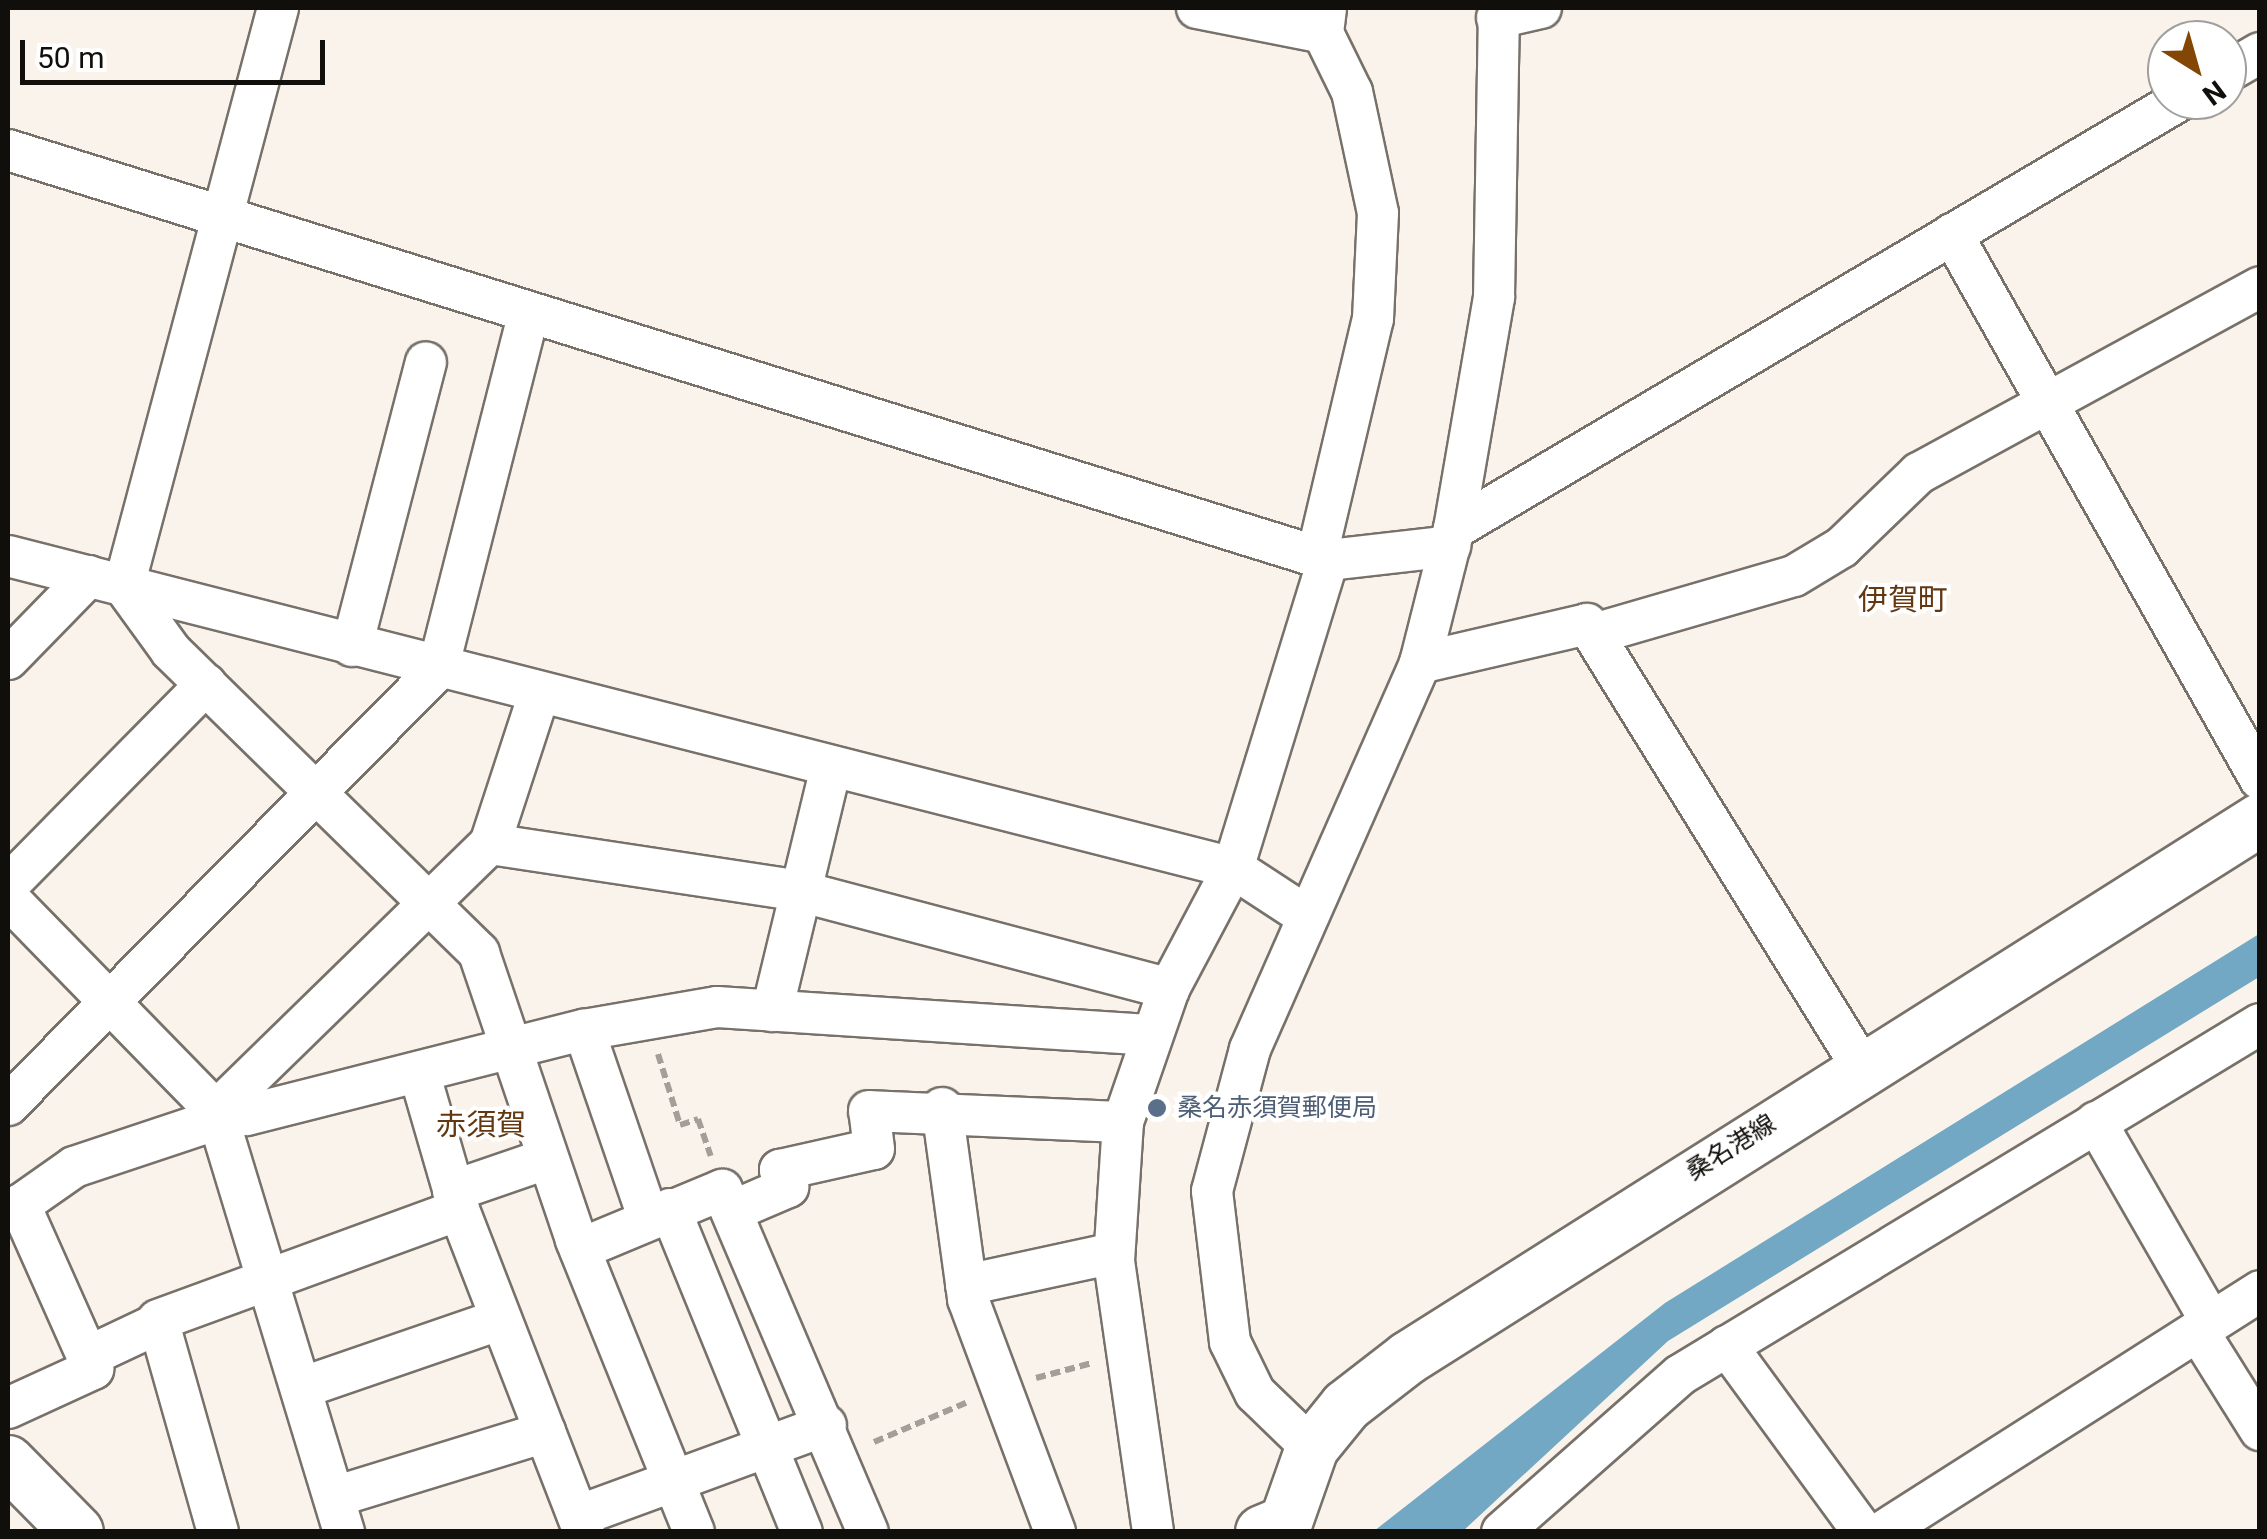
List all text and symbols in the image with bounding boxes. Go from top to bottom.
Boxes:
scale bar [25,20,330,82]
north arrow [2147,20,2247,120]
text: 50 m [37,40,104,75]
text: N [2196,74,2232,112]
district label: 伊賀町 [1858,582,1948,618]
place label: 桑名赤須賀郵便局 [1177,1093,1377,1123]
marker: 桑名赤須賀郵便局 [1146,1097,1168,1119]
district label: 赤須賀 [436,1107,526,1143]
street label: 桑名港線 [1681,1109,1781,1187]

